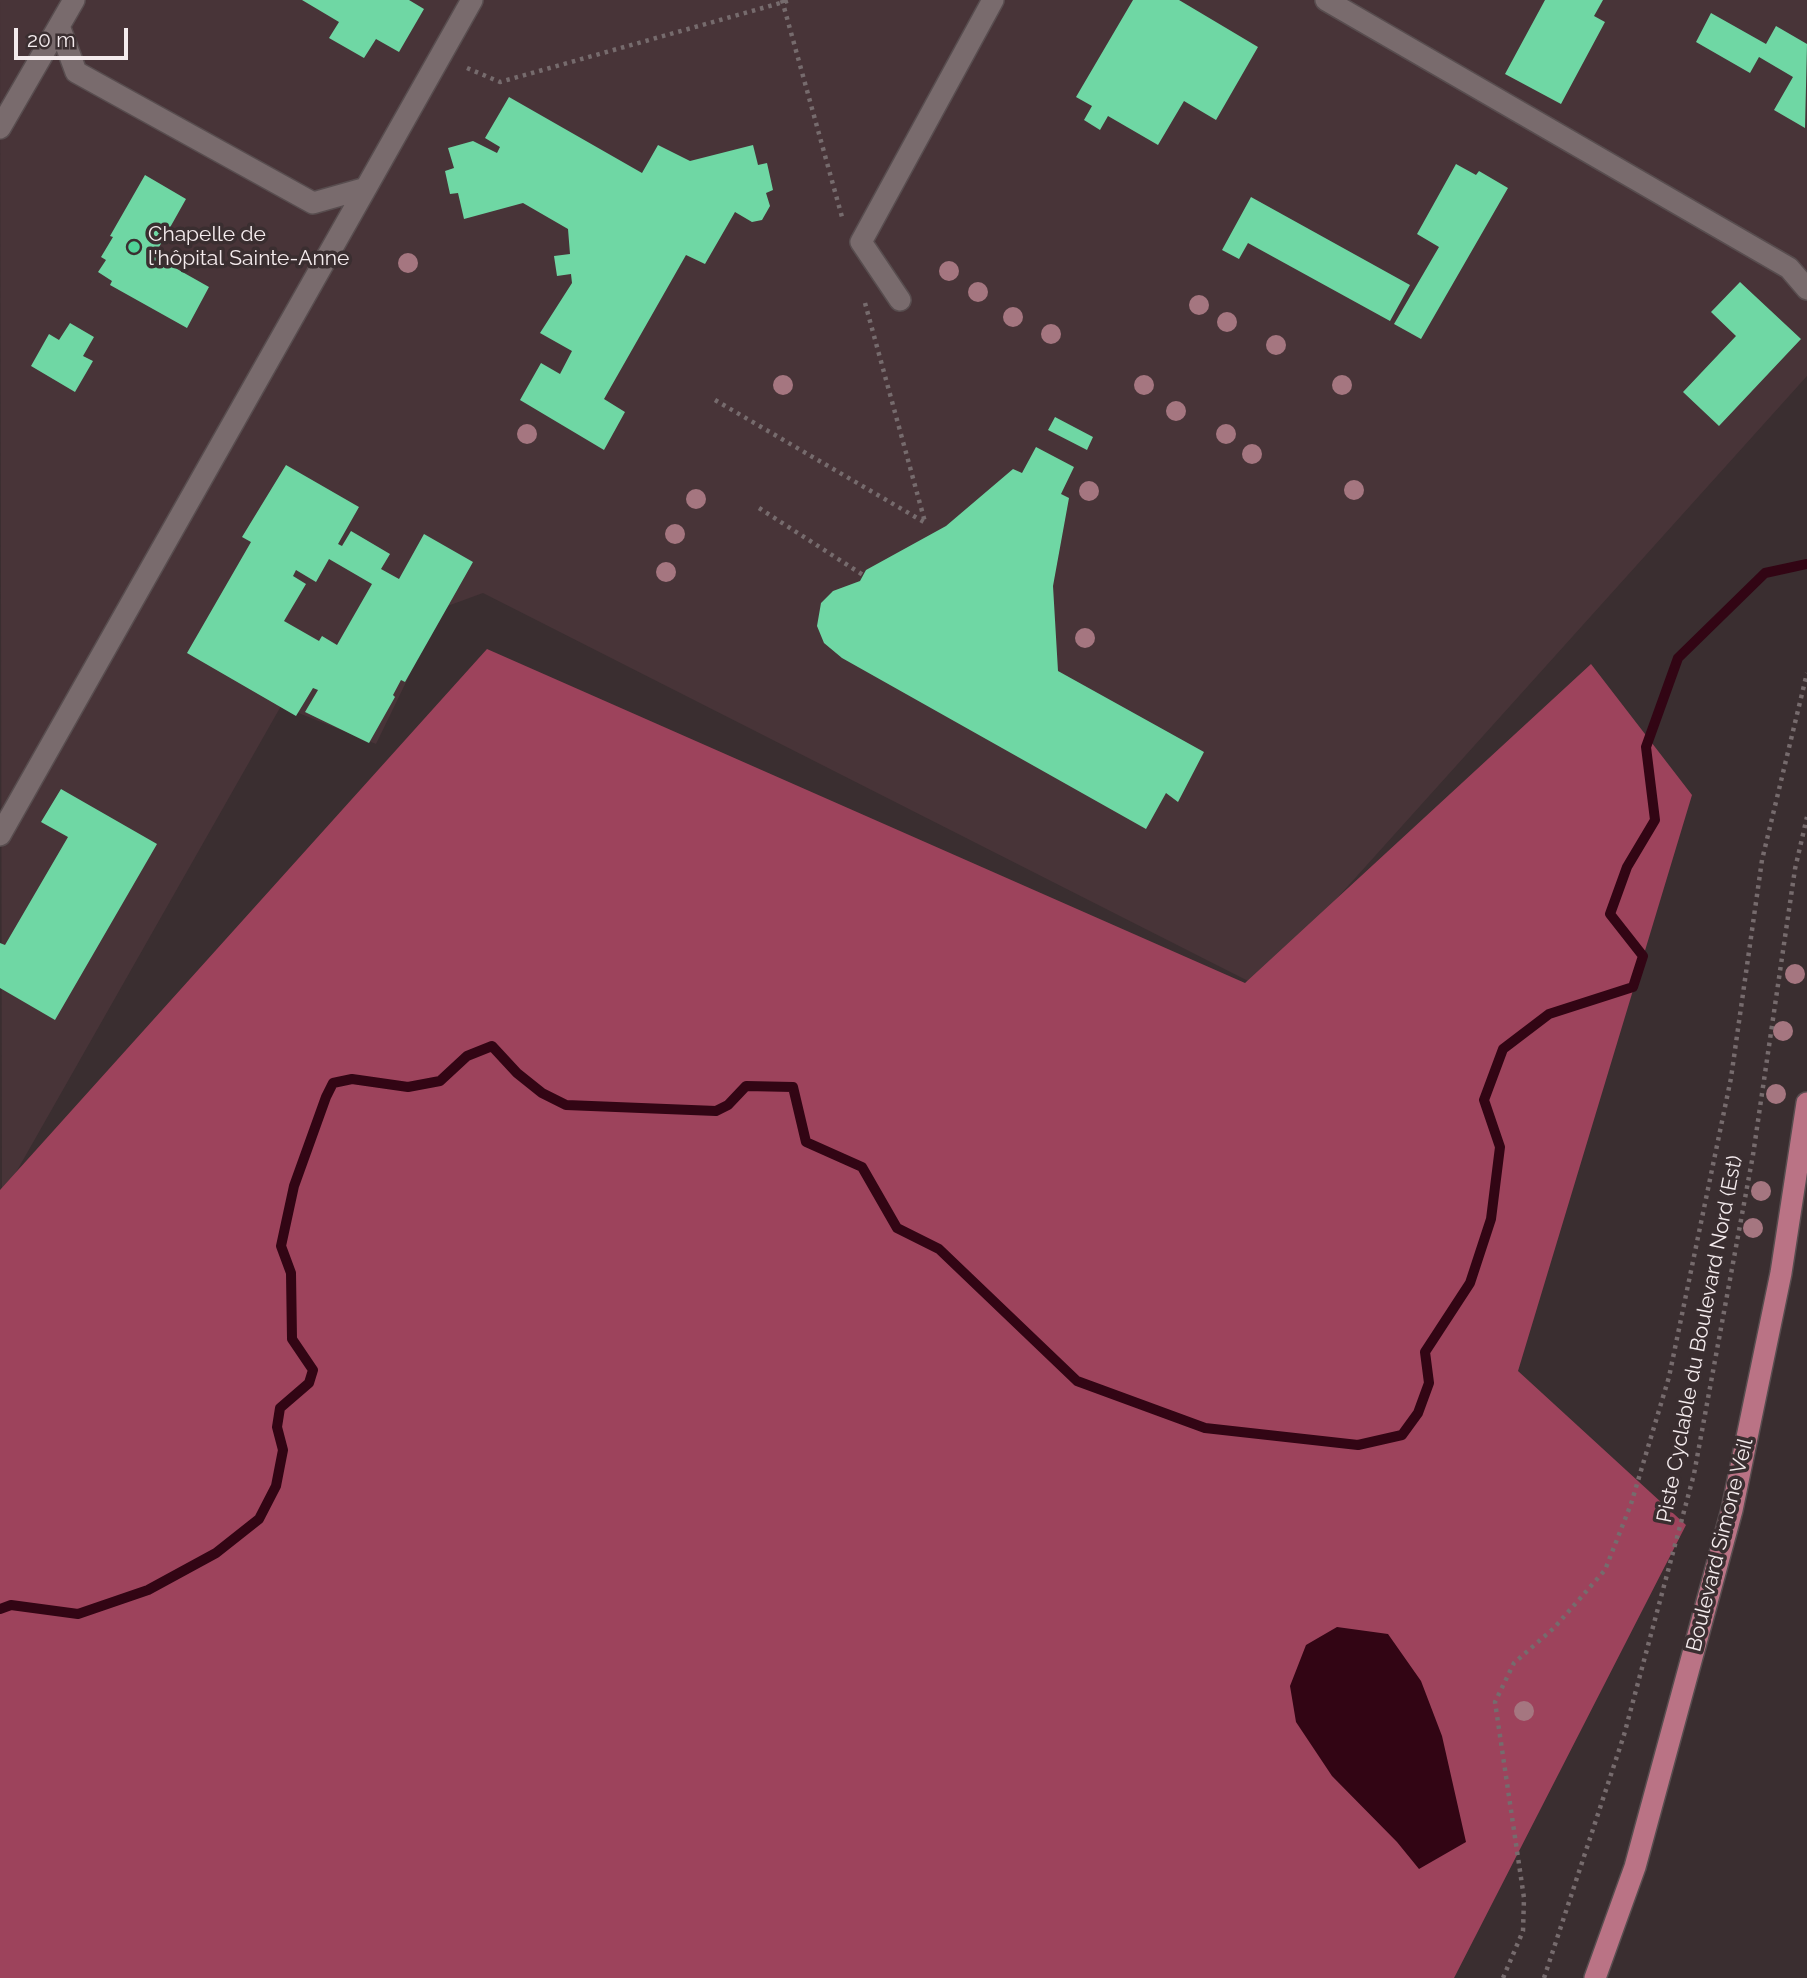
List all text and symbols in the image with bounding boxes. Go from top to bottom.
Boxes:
scale bar [18,14,131,58]
text: 20 m [27,27,75,52]
place label: Chapelle de l'hôpital Sainte-Anne [148,222,349,272]
marker: Chapelle de l'hôpital Sainte-Anne [126,239,142,255]
street label: Piste Cyclable du Boulevard Nord (Est) [1652,1153,1748,1525]
street label: Boulevard Simone Veil [1681,1436,1759,1654]

